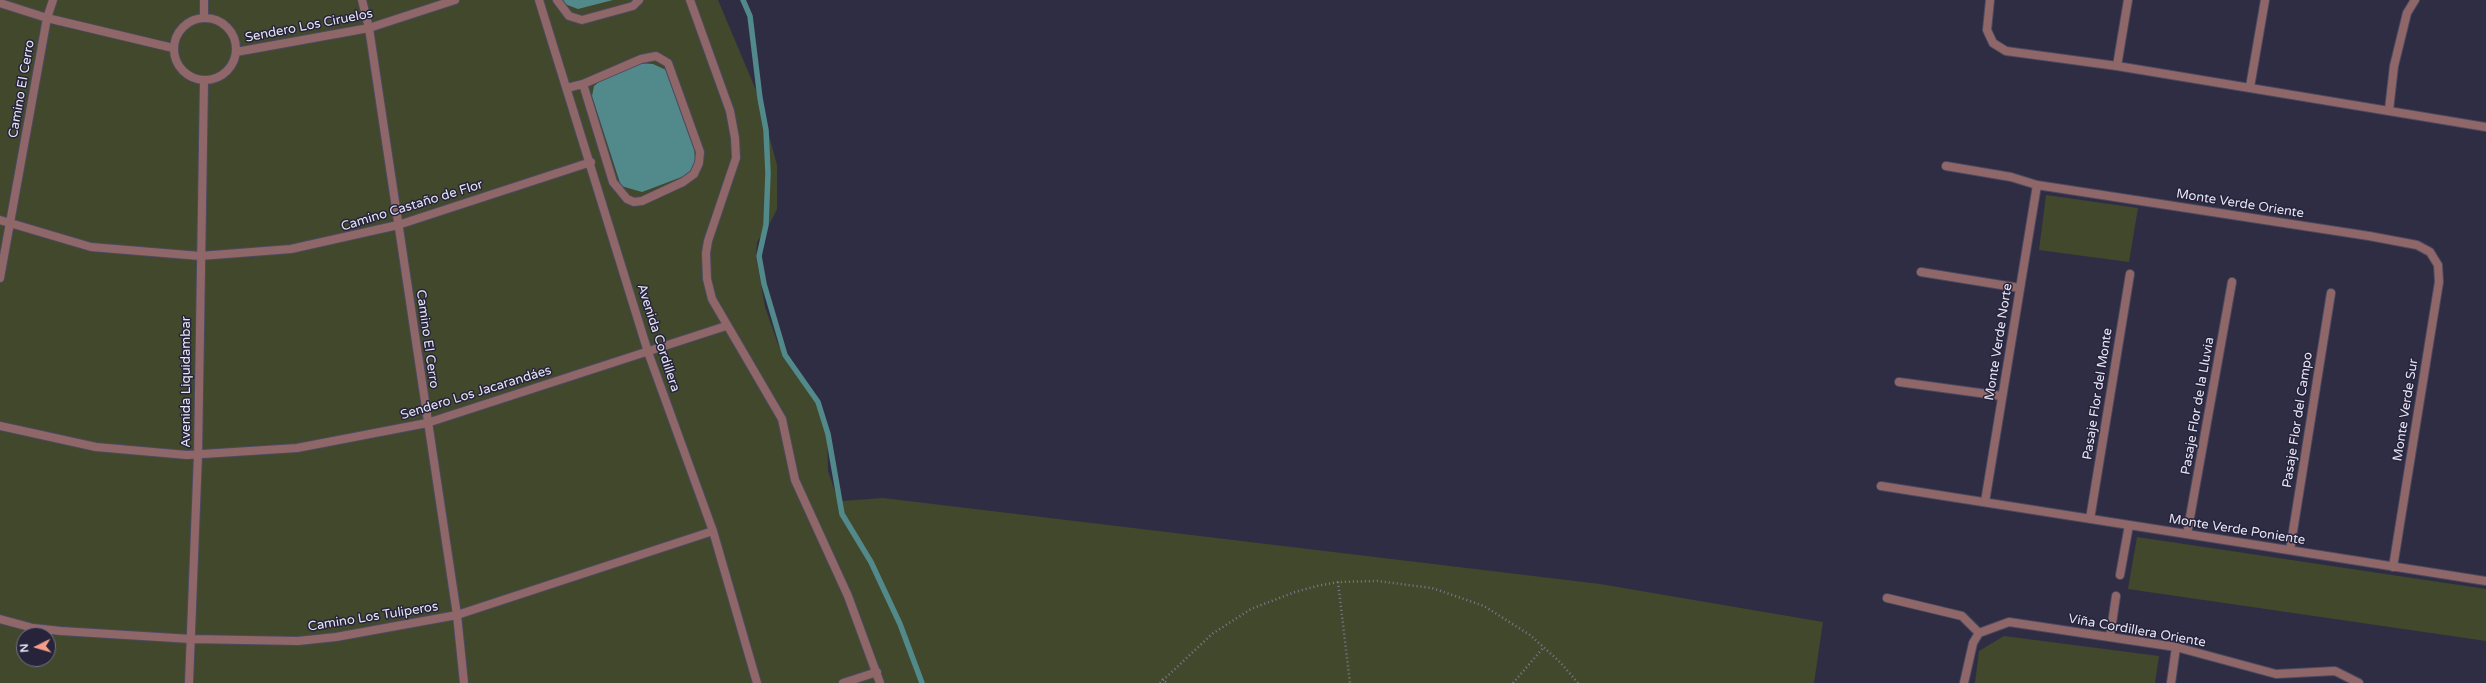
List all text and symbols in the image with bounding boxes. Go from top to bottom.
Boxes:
street label: Sendero Los Ciruelos [244,6,374,46]
street label: Camino El Cerro [6,39,38,139]
street label: Camino Castaño de Flor [339,177,485,235]
street label: Monte Verde Oriente [2175,186,2305,222]
street label: Avenida Cordillera [633,282,683,394]
street label: Monte Verde Norte [1982,282,2016,402]
street label: Camino El Cerro [412,289,442,389]
street label: Avenida Liquidambar [179,316,195,448]
street label: Pasaje Flor del Monte [2080,327,2116,461]
street label: Pasaje Flor de la Lluvia [2178,336,2218,476]
street label: Pasaje Flor del Campo [2280,351,2316,489]
street label: Monte Verde Sur [2390,358,2422,462]
street label: Sendero Los Jacarandáes [399,363,553,423]
street label: Monte Verde Poniente [2168,512,2306,548]
street label: Camino Los Tuliperos [307,599,439,635]
street label: Viña Cordillera Oriente [2067,611,2207,651]
north arrow [16,627,56,667]
text: N [18,643,31,653]

